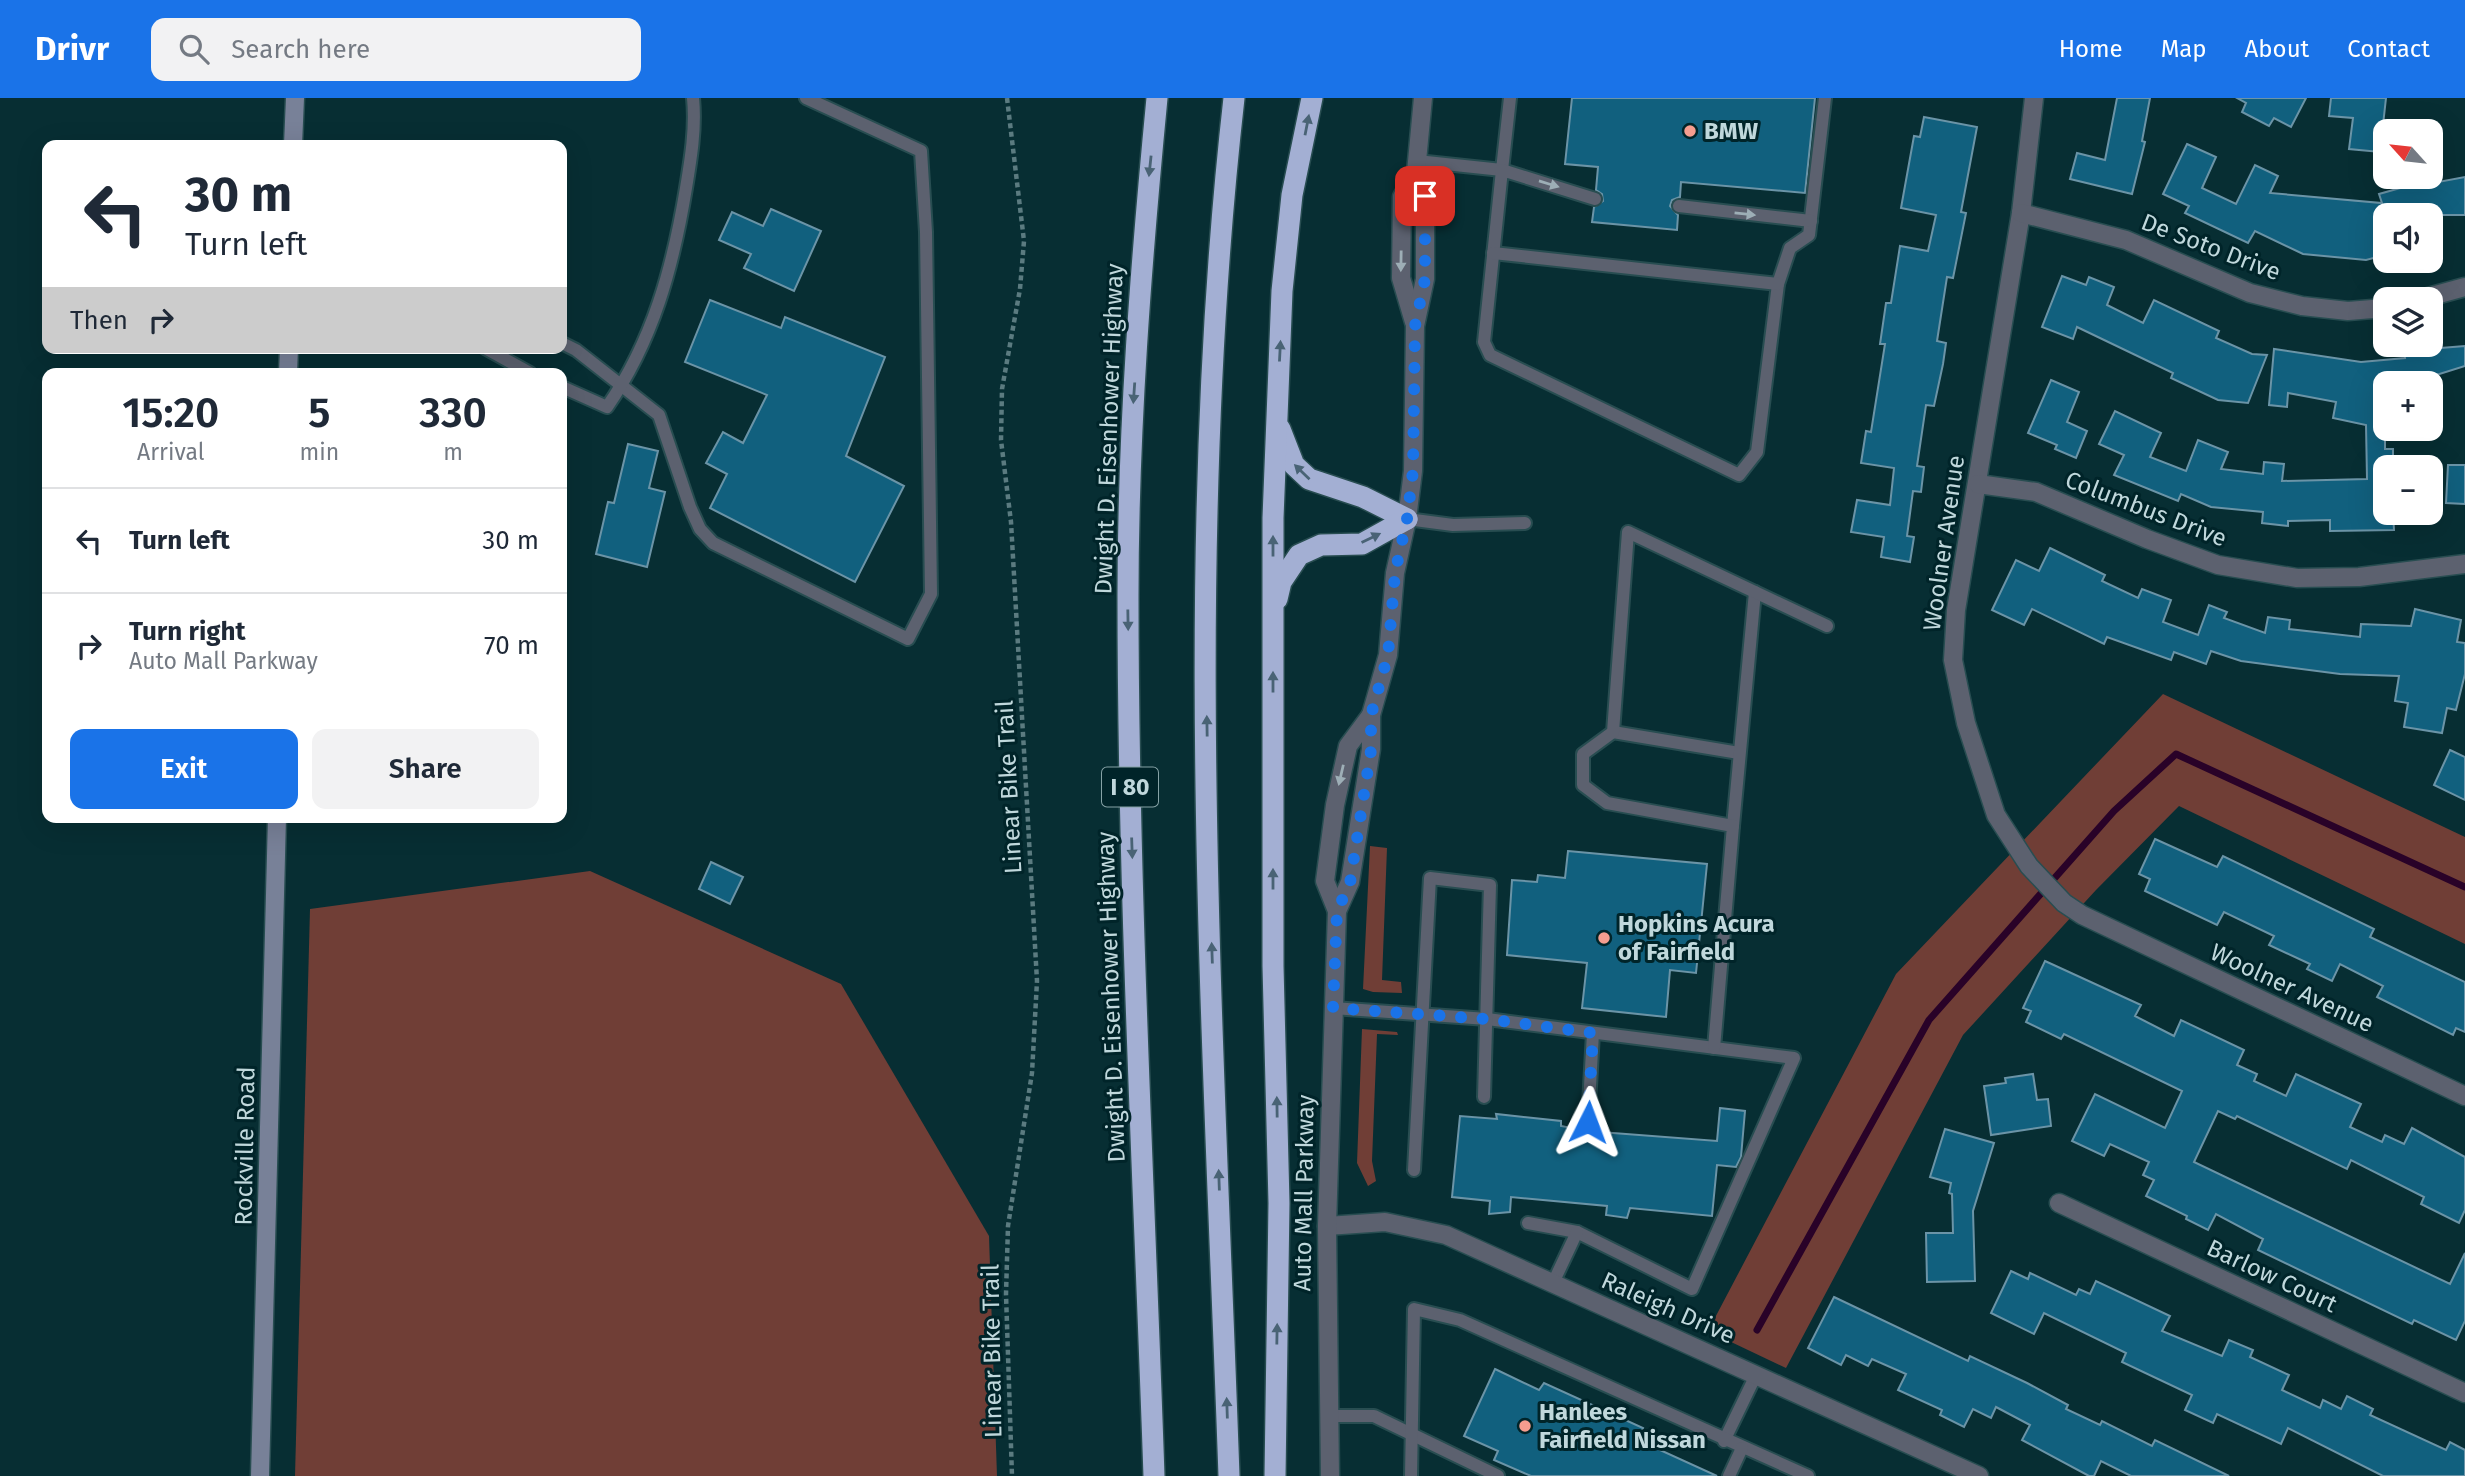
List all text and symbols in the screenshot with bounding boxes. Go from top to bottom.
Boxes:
search box [151,18,641,81]
text: Drivr [35,29,109,69]
icon: search [175,30,213,68]
text: Search here [231,34,370,65]
text: Home [2059,35,2123,63]
text: Map [2161,35,2207,63]
text: About [2245,35,2309,63]
text: Contact [2347,35,2430,63]
one-way arrow [1301,114,1312,136]
place label: BMW [1704,117,1759,145]
north arrow [2373,119,2443,189]
map controls [2373,119,2443,525]
marker: BMW [1682,123,1698,139]
one-way arrow [1144,155,1155,177]
text: 30 m [185,165,292,224]
pin [1395,166,1455,226]
icon: left [70,168,161,259]
icon: arrive [1406,177,1444,215]
one-way arrow [1538,180,1559,190]
button: sound [2373,203,2443,273]
one-way arrow [1734,208,1756,219]
street label: De Soto Drive [2137,208,2285,286]
text: Turn left [185,225,307,263]
one-way arrow [1395,250,1407,272]
street label: Dwight D. Eisenhower Highway [1089,263,1129,595]
button: layers [2373,287,2443,357]
icon: right [142,301,180,339]
text: Then [70,305,128,336]
one-way arrow [1274,339,1285,361]
button: + [2373,371,2443,441]
one-way arrow [1128,382,1139,404]
text: 15:20 [122,388,219,438]
text: 5 [308,388,330,438]
text: 330 [419,388,487,438]
text: Arrival [137,438,204,466]
text: min [299,438,339,466]
text: m [443,438,463,466]
street label: Woolner Avenue [1918,453,1970,633]
button: − [2373,455,2443,525]
one-way arrow [1293,463,1310,480]
street label: Columbus Drive [2061,465,2231,553]
icon: left [70,522,108,560]
text: Turn left [129,525,230,556]
text: 30 m [482,525,539,556]
one-way arrow [1361,533,1381,544]
one-way arrow [1267,535,1279,557]
one-way arrow [1122,609,1134,631]
text: Turn right [129,616,246,647]
icon: right [70,627,108,665]
text: 70 m [484,630,539,661]
text: Auto Mall Parkway [129,647,318,675]
one-way arrow [1267,670,1279,692]
street label: Linear Bike Trail [990,699,1028,875]
one-way arrow [1201,714,1213,736]
button: Exit [70,729,298,809]
button: Share [312,729,539,809]
one-way arrow [1336,764,1347,786]
road number: I 80 [1102,768,1158,806]
street label: Dwight D. Eisenhower Highway [1091,831,1131,1163]
one-way arrow [1126,837,1137,859]
one-way arrow [1267,868,1279,890]
place label: Hopkins Acura of Fairfield [1618,910,1775,966]
marker: Hopkins Acura of Fairfield [1596,930,1612,946]
street label: Woolner Avenue [2206,938,2378,1038]
one-way arrow [1206,942,1217,964]
street label: Rockville Road [230,1066,260,1226]
position arrow [1551,1085,1625,1159]
street label: Auto Mall Parkway [1288,1094,1320,1292]
one-way arrow [1271,1096,1282,1118]
one-way arrow [1213,1169,1225,1191]
street label: Barlow Court [2203,1234,2342,1318]
street label: Linear Bike Trail [976,1264,1008,1438]
street label: Raleigh Drive [1597,1266,1739,1350]
one-way arrow [1271,1323,1283,1345]
one-way arrow [1221,1397,1232,1419]
place label: Hanlees Fairfield Nissan [1539,1398,1706,1454]
marker: Hanlees Fairfield Nissan [1517,1418,1533,1434]

